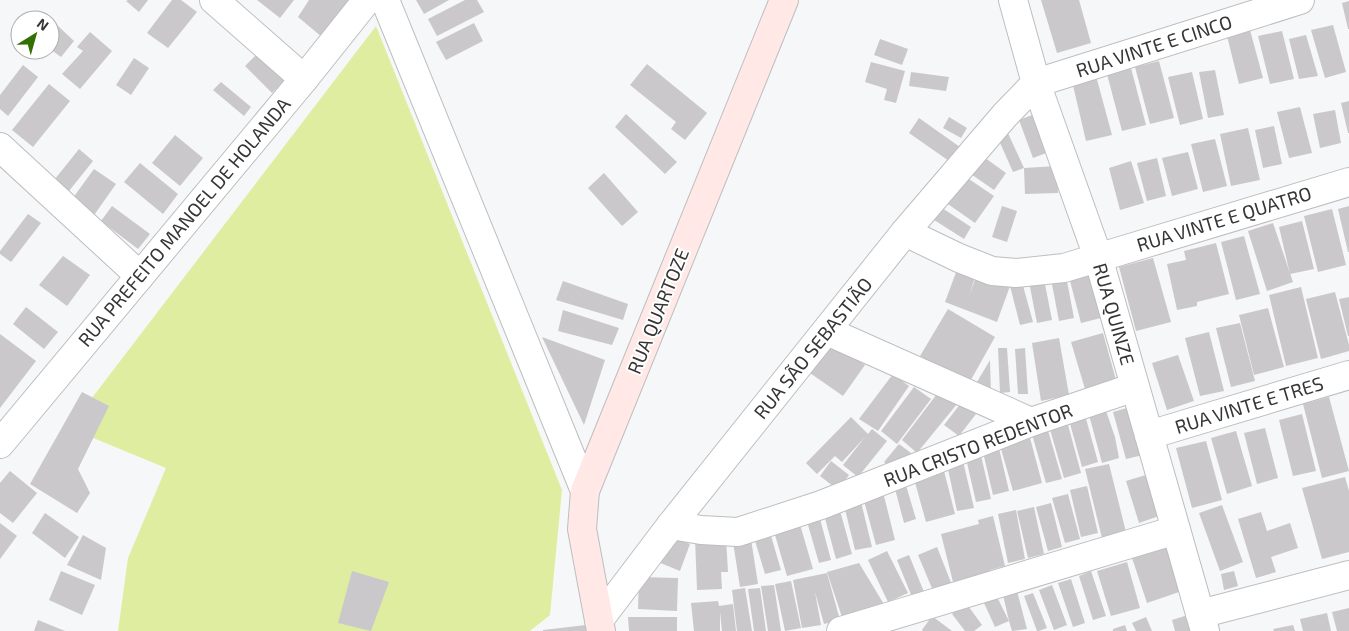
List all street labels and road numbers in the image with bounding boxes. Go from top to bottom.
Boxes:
street label: RUA VINTE E CINCO [1073,9,1235,82]
street label: RUA PREFEITO MANOEL DE HOLANDA [73,92,295,351]
street label: RUA VINTE E QUATRO [1134,181,1314,256]
street label: RUA QUARTOZE [622,245,693,377]
street label: RUA QUINZE [1089,260,1140,368]
street label: RUA SÃO SEBASTIÃO [749,272,877,423]
street label: RUA VINTE E TRES [1172,371,1326,438]
street label: RUA CRISTO REDENTOR [880,398,1075,491]

